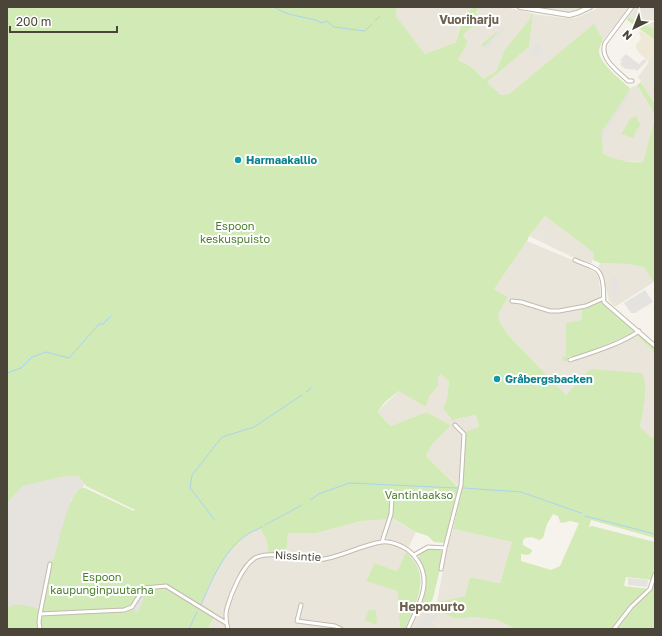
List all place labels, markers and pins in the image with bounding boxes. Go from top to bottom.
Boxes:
place label: Harmaakallio [246,153,317,166]
marker: Harmaakallio [233,155,243,165]
place label: Gråbergsbacken [505,372,593,385]
marker: Gråbergsbacken [492,374,502,384]

